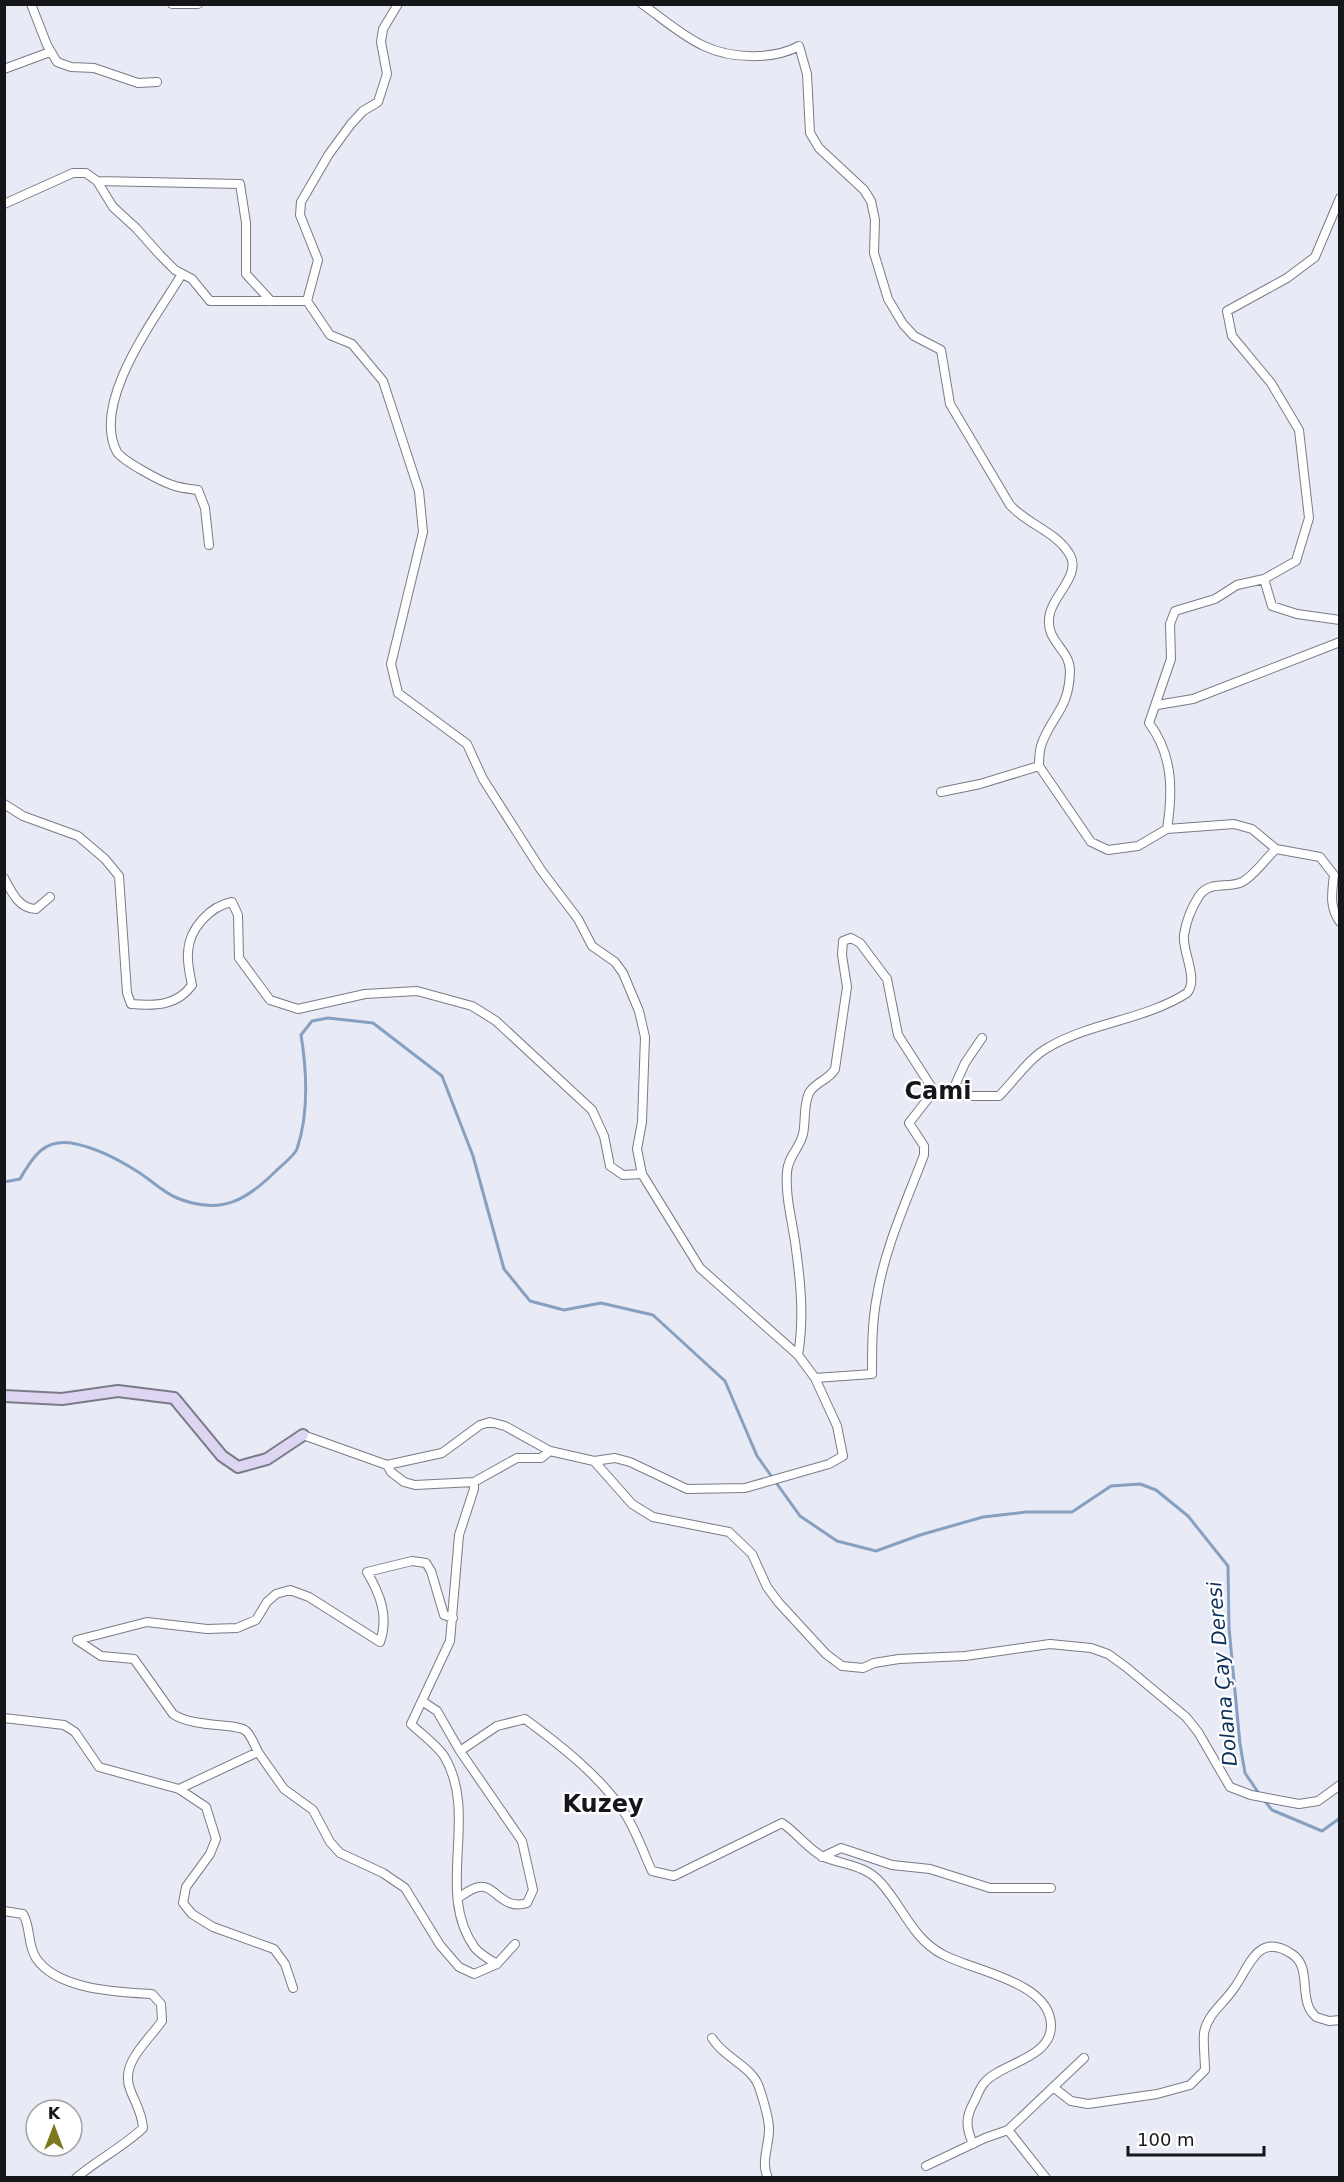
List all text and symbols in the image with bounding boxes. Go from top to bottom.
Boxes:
district label: Cami [904,1077,972,1105]
water label: Dolana Çay Deresi [1202,1580,1242,1767]
district label: Kuzey [562,1790,644,1818]
north arrow [24,2098,84,2158]
text: K [48,2104,61,2123]
scale bar [1128,2119,1264,2157]
text: 100 m [1137,2129,1195,2150]

